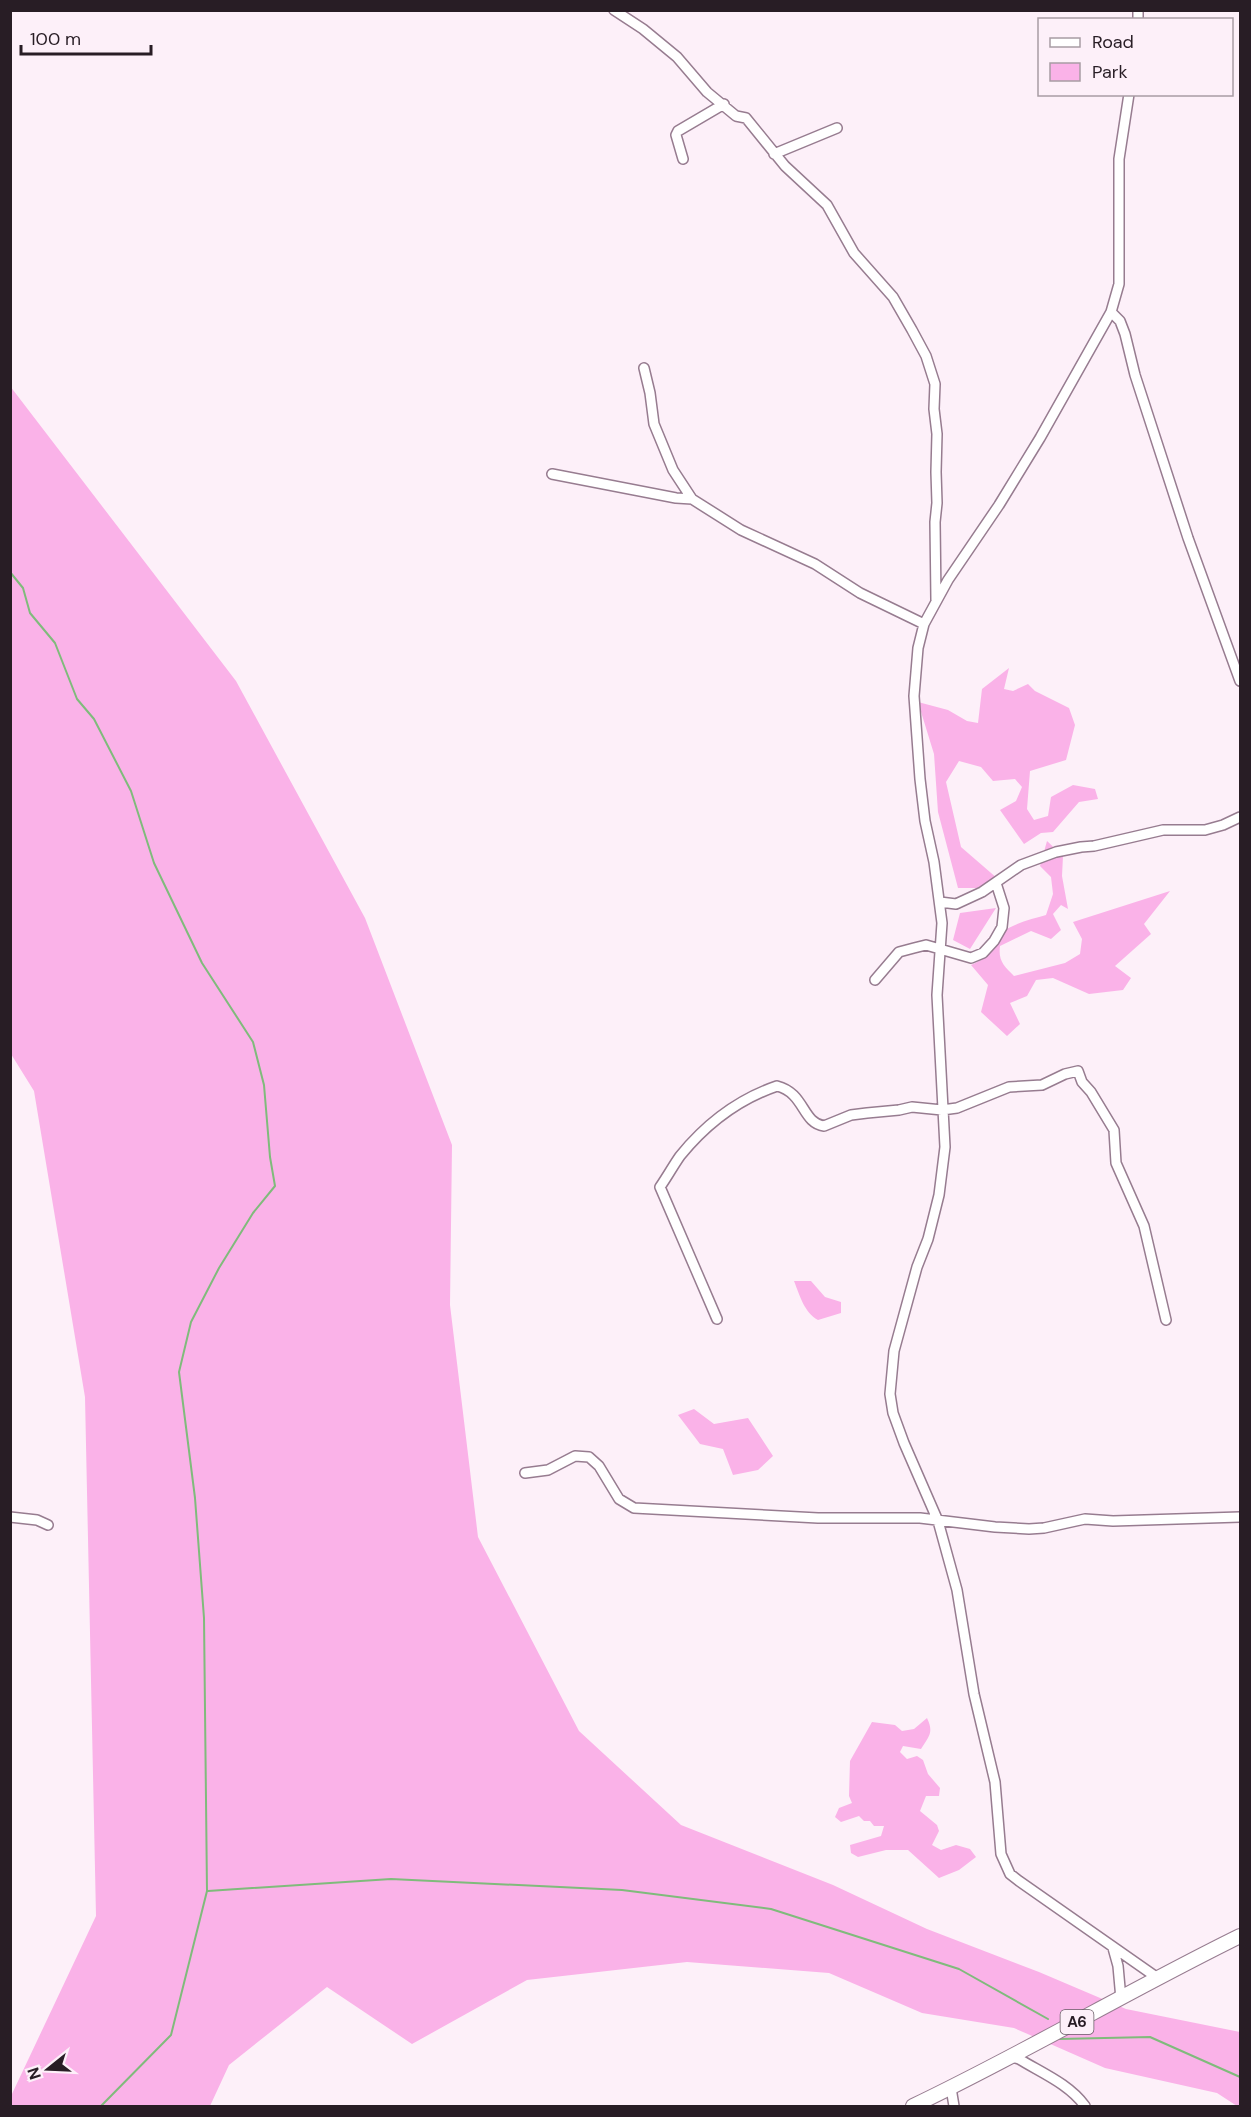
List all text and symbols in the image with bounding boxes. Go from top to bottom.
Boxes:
scale bar [21,18,152,56]
legend [1038,18,1233,96]
text: 100 m [30,27,81,51]
text: Road [1092,30,1134,54]
text: Park [1092,60,1128,84]
road number: A6 [1060,2010,1094,2034]
north arrow [18,2039,78,2099]
text: N [22,2065,46,2082]

